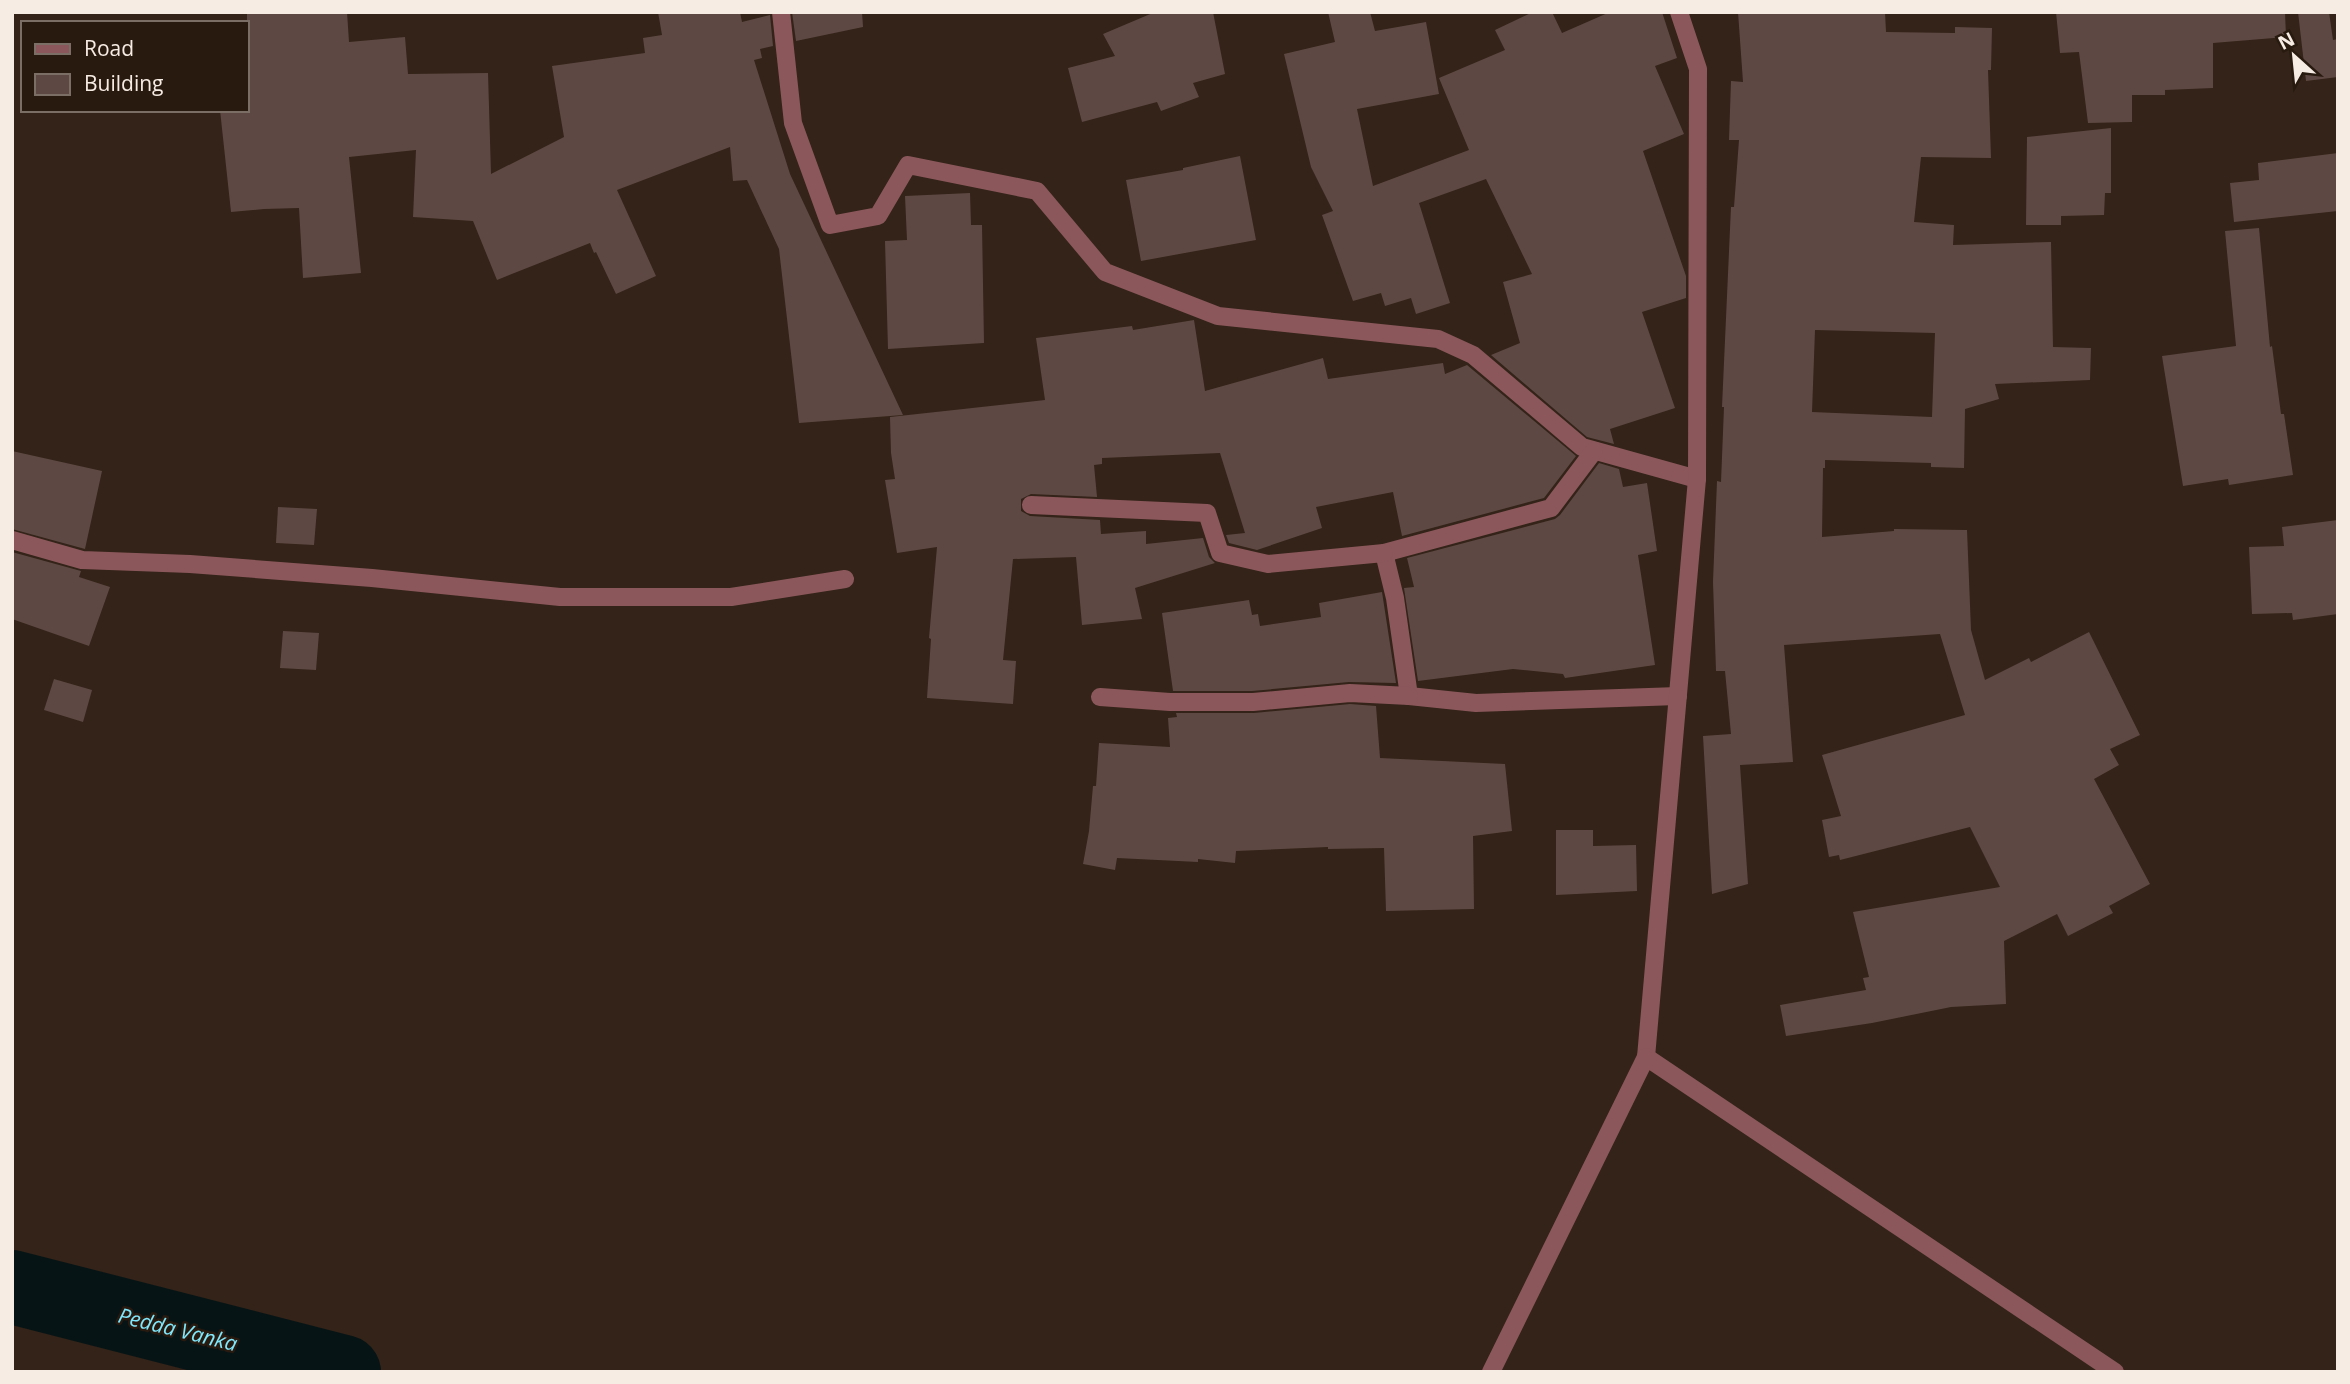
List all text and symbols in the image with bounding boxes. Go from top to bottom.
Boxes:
legend [21,21,248,112]
north arrow [2259,21,2329,91]
text: N [2273,26,2299,56]
text: Road [84,34,134,62]
text: Building [84,69,163,97]
water label: Pedda Vanka [116,1301,240,1357]

